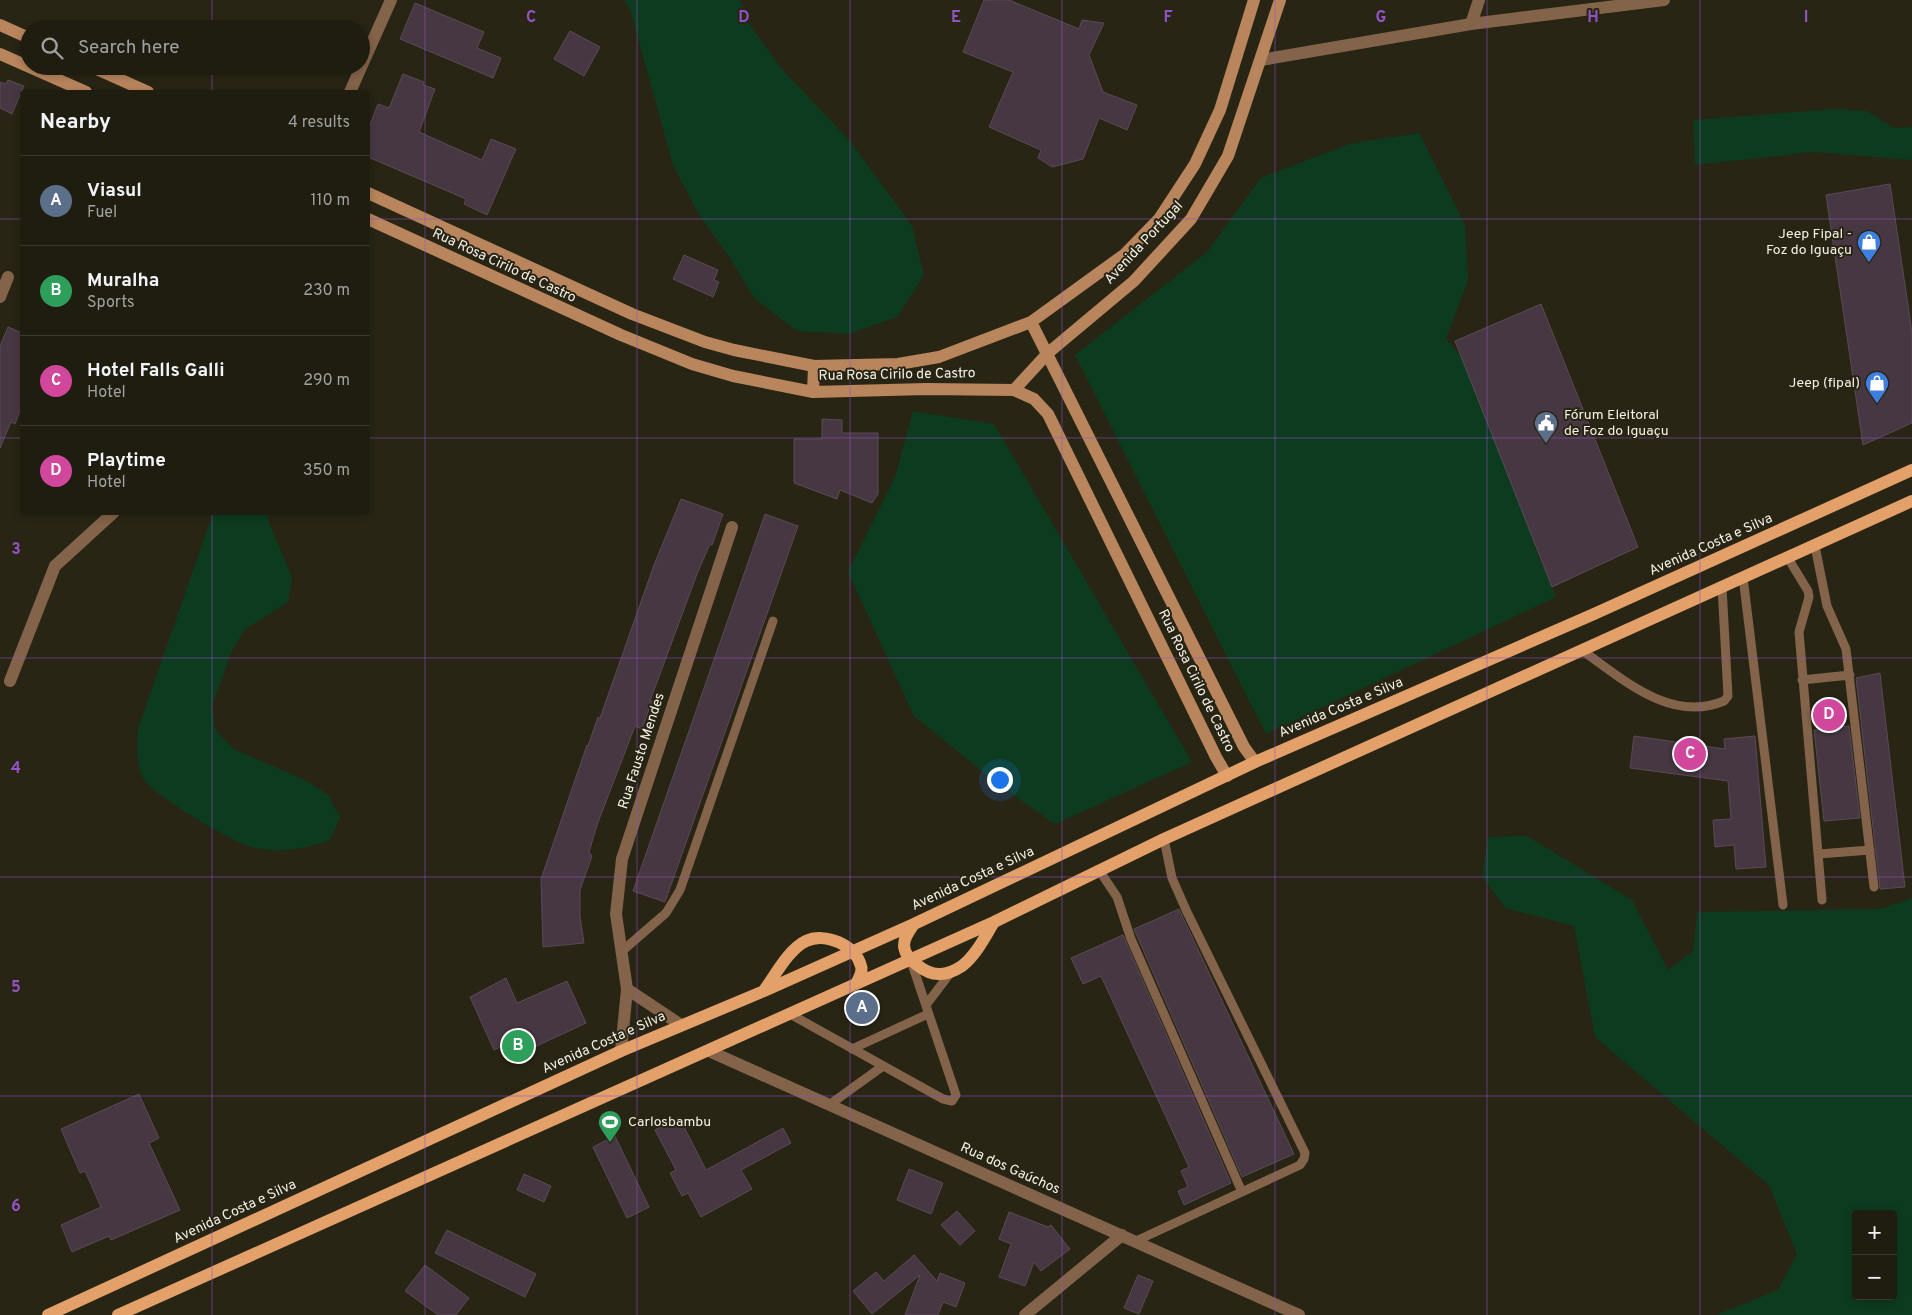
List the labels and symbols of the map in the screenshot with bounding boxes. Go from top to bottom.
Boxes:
text: C [526,8,536,28]
text: D [738,8,750,28]
text: E [951,8,961,28]
text: F [1163,8,1173,28]
text: G [1376,8,1386,28]
text: H [1587,8,1599,28]
text: I [1804,8,1808,28]
street label: Avenida Portugal [1101,198,1187,288]
street label: Rua Rosa Cirilo de Castro [429,225,579,307]
place label: Jeep Fipal - Foz do Iguaçu [1766,226,1852,259]
shop icon: Jeep Fipal - Foz do Iguaçu [1856,229,1882,263]
street label: Rua Rosa Cirilo de Castro [818,365,976,385]
shop icon: Jeep (fipal) [1864,370,1890,404]
place label: Jeep (fipal) [1789,375,1860,392]
place label: Fórum Eleitoral de Foz do Iguaçu [1564,407,1669,440]
public building icon: Fórum Eleitoral de Foz do Iguaçu [1533,410,1559,444]
street label: Avenida Costa e Silva [1647,510,1775,580]
text: 3 [11,540,21,560]
street label: Rua Rosa Cirilo de Castro [1154,607,1238,755]
street label: Avenida Costa e Silva [1276,674,1406,742]
street label: Rua Fausto Mendes [615,691,669,811]
pin: D [1813,696,1845,734]
pin: C [1674,735,1706,773]
text: 4 [11,759,21,779]
your location [987,767,1013,793]
street label: Avenida Costa e Silva [909,843,1037,915]
text: 5 [11,978,21,998]
pin: A [846,989,878,1027]
street label: Avenida Costa e Silva [540,1008,668,1078]
pin: B [502,1027,534,1065]
sports icon: Carlosbambu [597,1109,623,1143]
place label: Carlosbambu [628,1114,711,1131]
street label: Rua dos Gaúchos [958,1139,1062,1199]
street label: Avenida Costa e Silva [171,1176,299,1248]
text: 6 [11,1197,21,1217]

